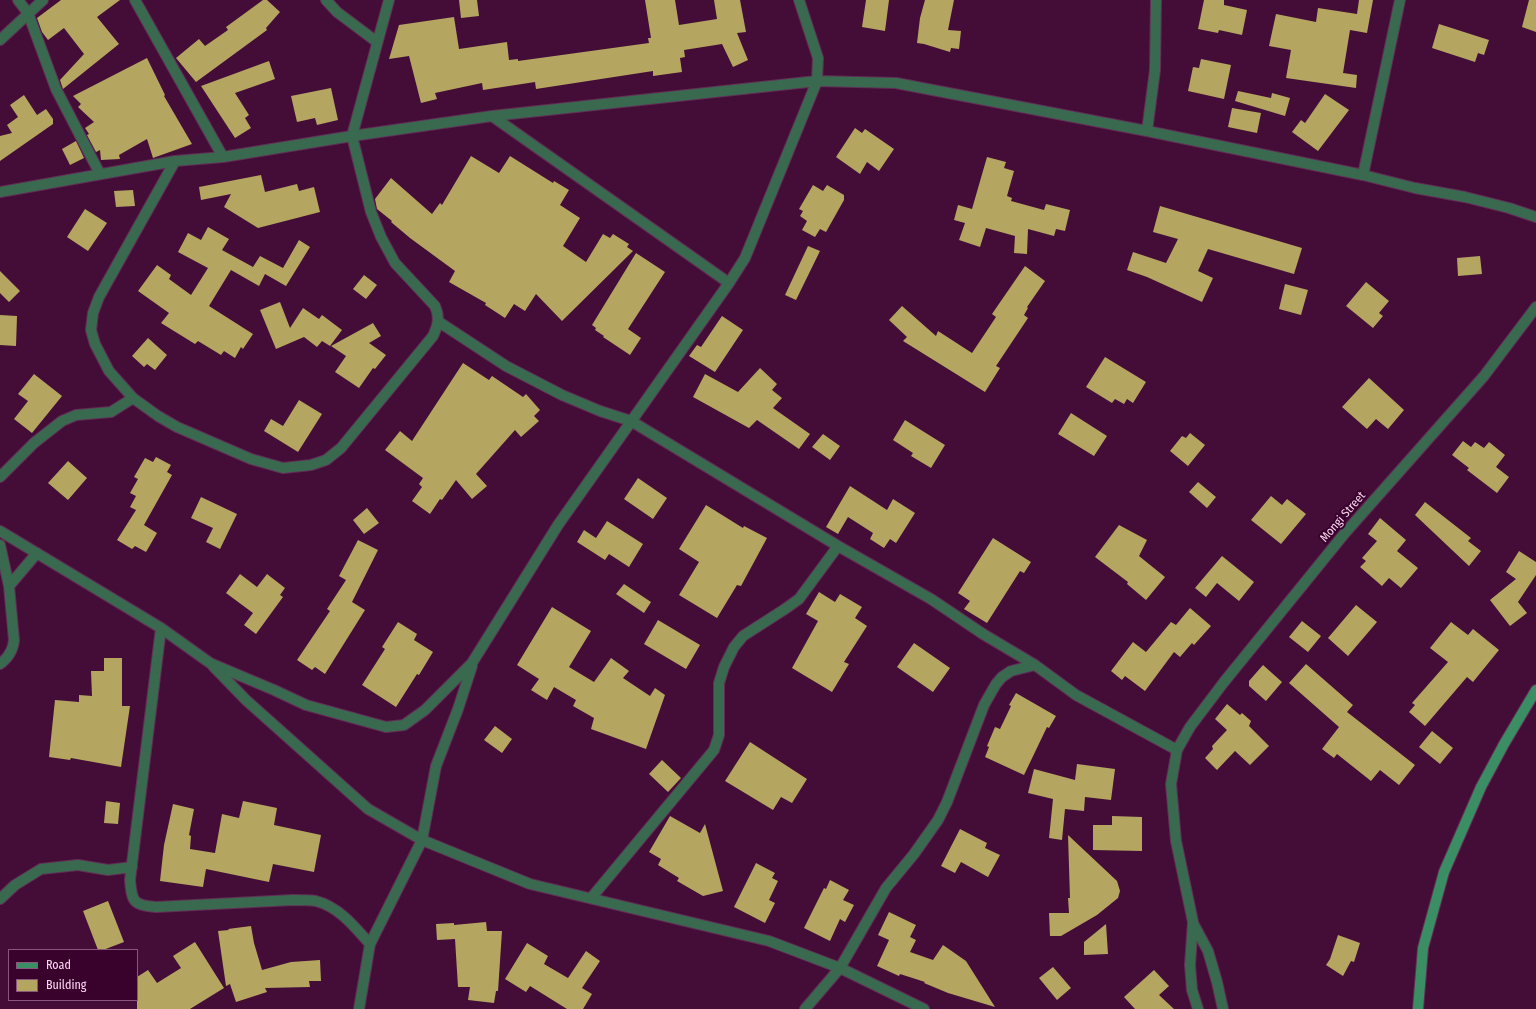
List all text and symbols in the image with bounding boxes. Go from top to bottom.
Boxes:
street label: Mongi Street [1317,489,1369,545]
legend [8,949,138,1001]
text: Road [46,958,71,972]
text: Building [46,978,86,992]

